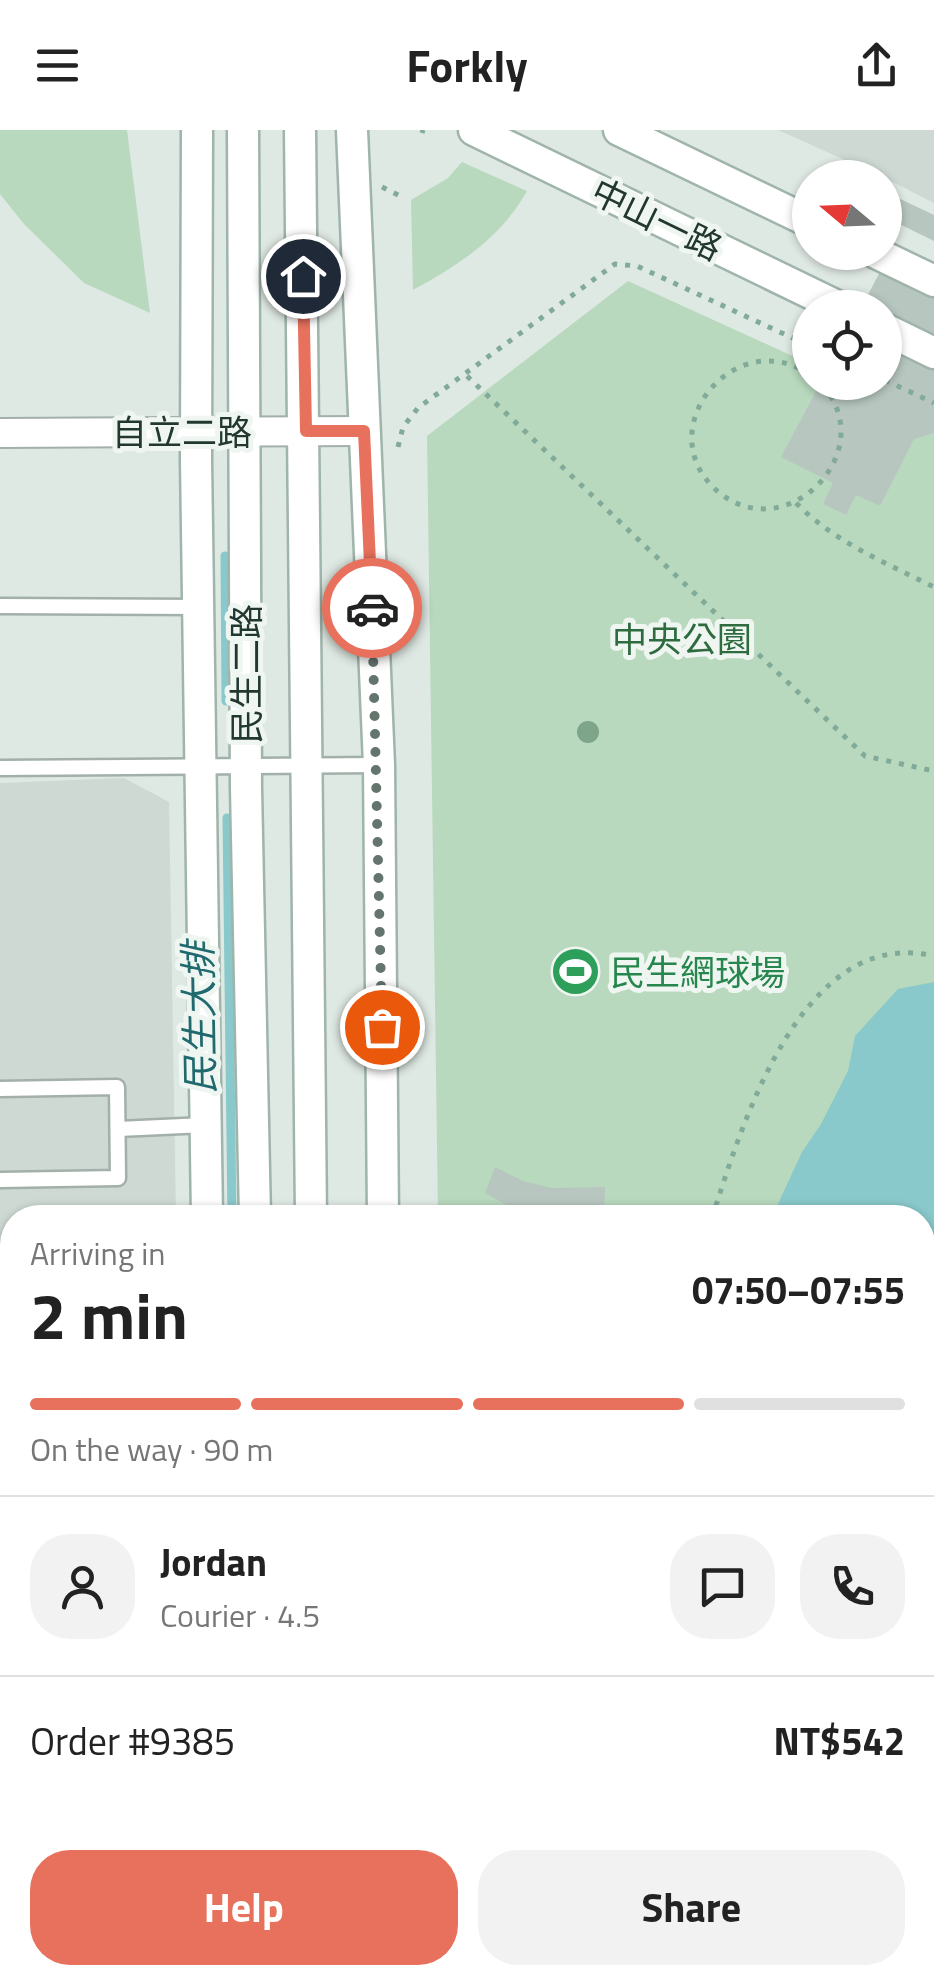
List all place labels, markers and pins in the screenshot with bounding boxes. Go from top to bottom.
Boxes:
pin [261,234,346,319]
place label: 民生網球場 [610,945,785,999]
sports icon: 民生網球場 [549,946,601,998]
pin [340,985,425,1070]

